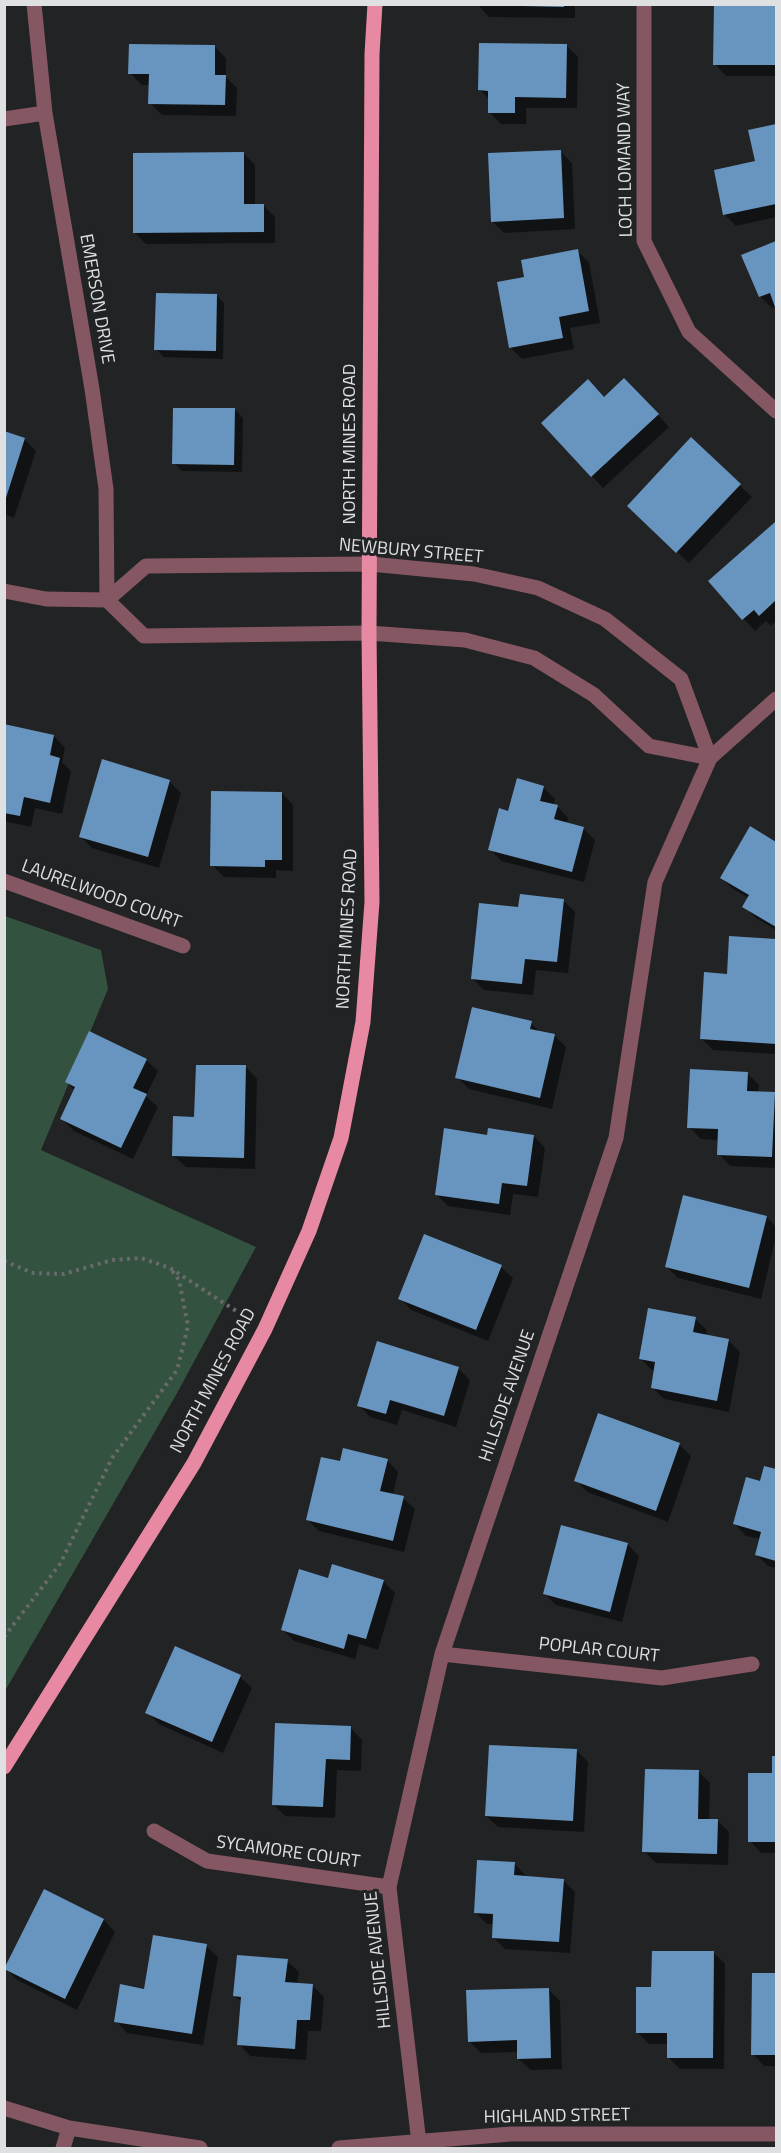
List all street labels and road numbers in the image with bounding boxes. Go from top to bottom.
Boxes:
street label: LOCH LOMAND WAY [614,82,638,238]
street label: EMERSON DRIVE [74,232,118,366]
street label: NORTH MINES ROAD [340,364,362,524]
street label: NEWBURY STREET [338,535,484,569]
street label: NORTH MINES ROAD [333,848,363,1010]
street label: LAURELWOOD COURT [18,856,184,934]
street label: NORTH MINES ROAD [167,1305,261,1457]
street label: HILLSIDE AVENUE [475,1327,541,1465]
street label: POPLAR COURT [538,1634,660,1668]
street label: SYCAMORE COURT [215,1832,361,1874]
street label: HILLSIDE AVENUE [361,1890,397,2030]
street label: HIGHLAND STREET [484,2105,630,2129]

